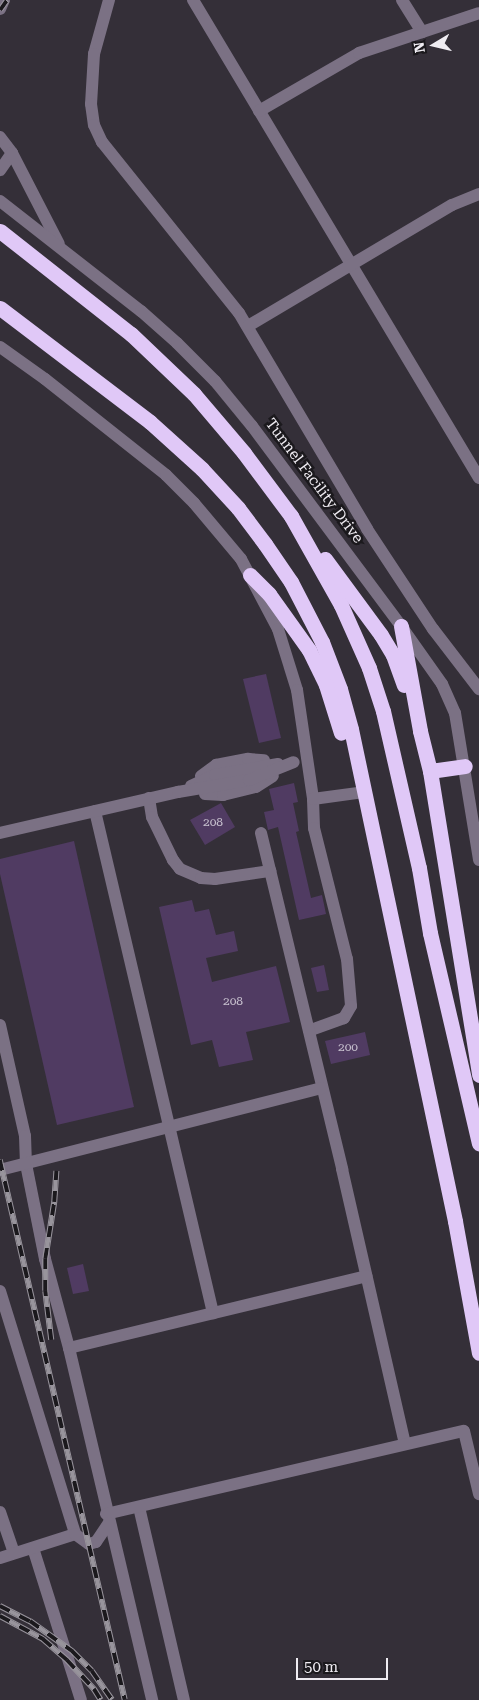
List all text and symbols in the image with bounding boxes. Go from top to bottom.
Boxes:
north arrow [409,20,459,70]
text: N [410,41,428,54]
street label: Tunnel Facility Drive [261,415,367,547]
house number: 208 [203,816,223,830]
house number: 208 [223,995,243,1009]
house number: 200 [338,1041,358,1055]
scale bar [299,1648,392,1680]
text: 50 m [304,1658,338,1676]

